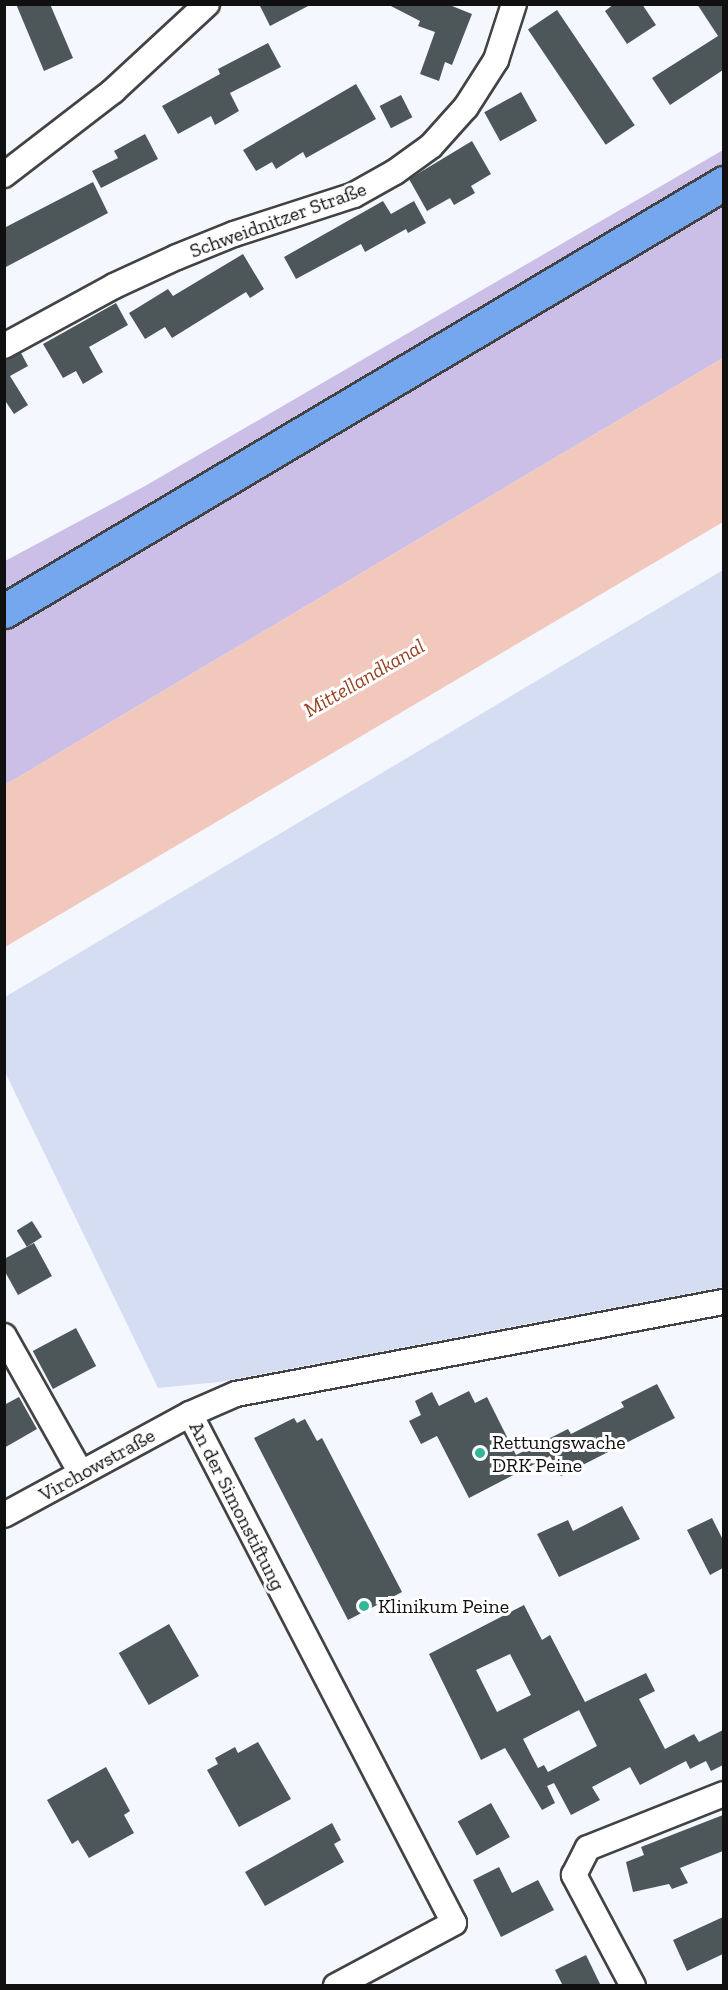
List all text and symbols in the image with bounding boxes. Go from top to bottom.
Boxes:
street label: Schweidnitzer Straße [186,177,370,263]
water label: Mittellandkanal [299,633,429,723]
street label: An der Simonstiftung [184,1417,290,1595]
street label: Virchowstraße [35,1423,159,1507]
place label: Rettungswache DRK Peine [492,1430,626,1477]
marker: Rettungswache DRK Peine [473,1446,487,1460]
place label: Klinikum Peine [378,1594,509,1618]
marker: Klinikum Peine [355,1597,373,1615]

